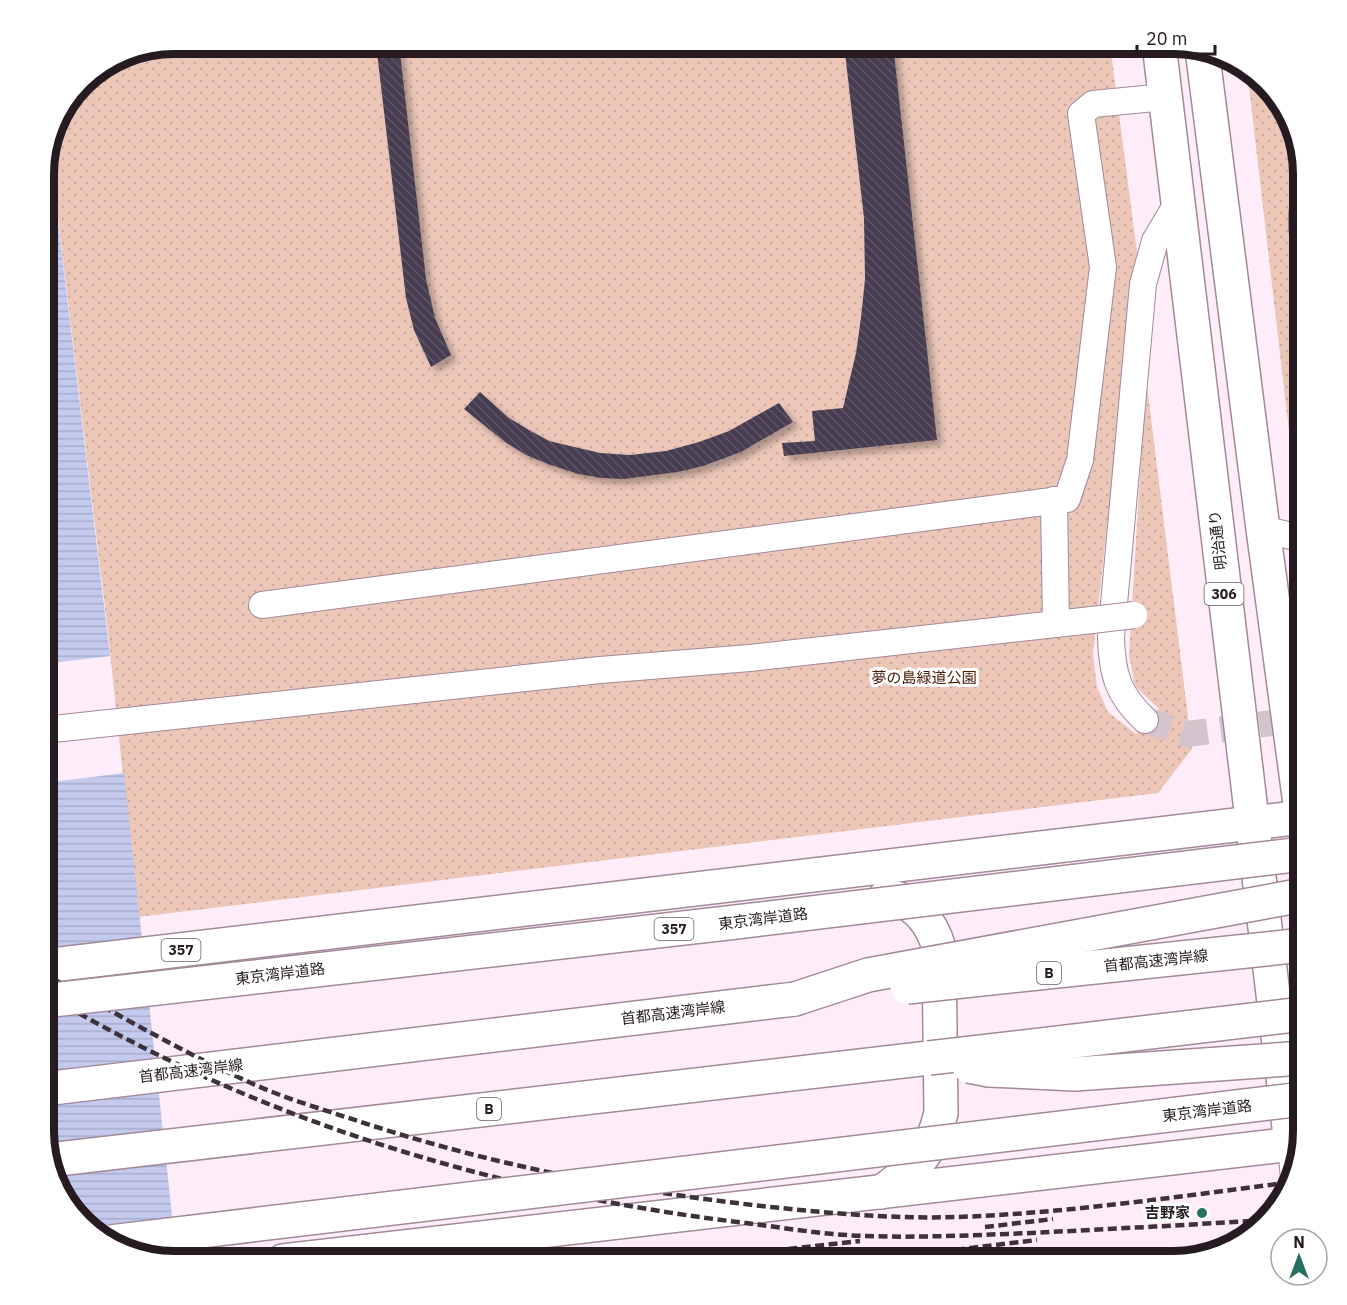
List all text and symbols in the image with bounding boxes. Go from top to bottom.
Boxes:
scale bar [1137,18,1215,56]
text: 20 m [1146,27,1188,50]
street label: 明治通り [1204,509,1231,571]
road number: 306 [1204,583,1244,605]
park label: 夢の島緑道公園 [871,668,977,687]
street label: 東京湾岸道路 [717,904,809,933]
road number: 357 [654,918,694,940]
road number: 357 [162,939,201,961]
street label: 首都高速湾岸線 [1103,946,1209,975]
street label: 東京湾岸道路 [234,959,326,988]
road number: B [1037,962,1061,984]
street label: 首都高速湾岸線 [620,997,726,1028]
street label: 首都高速湾岸線 [138,1055,244,1086]
street label: 東京湾岸道路 [1161,1096,1253,1125]
road number: B [477,1098,501,1120]
place label: 吉野家 [1145,1203,1190,1222]
marker: 吉野家 [1195,1206,1209,1220]
north arrow [1269,1227,1329,1287]
text: N [1293,1232,1305,1252]

